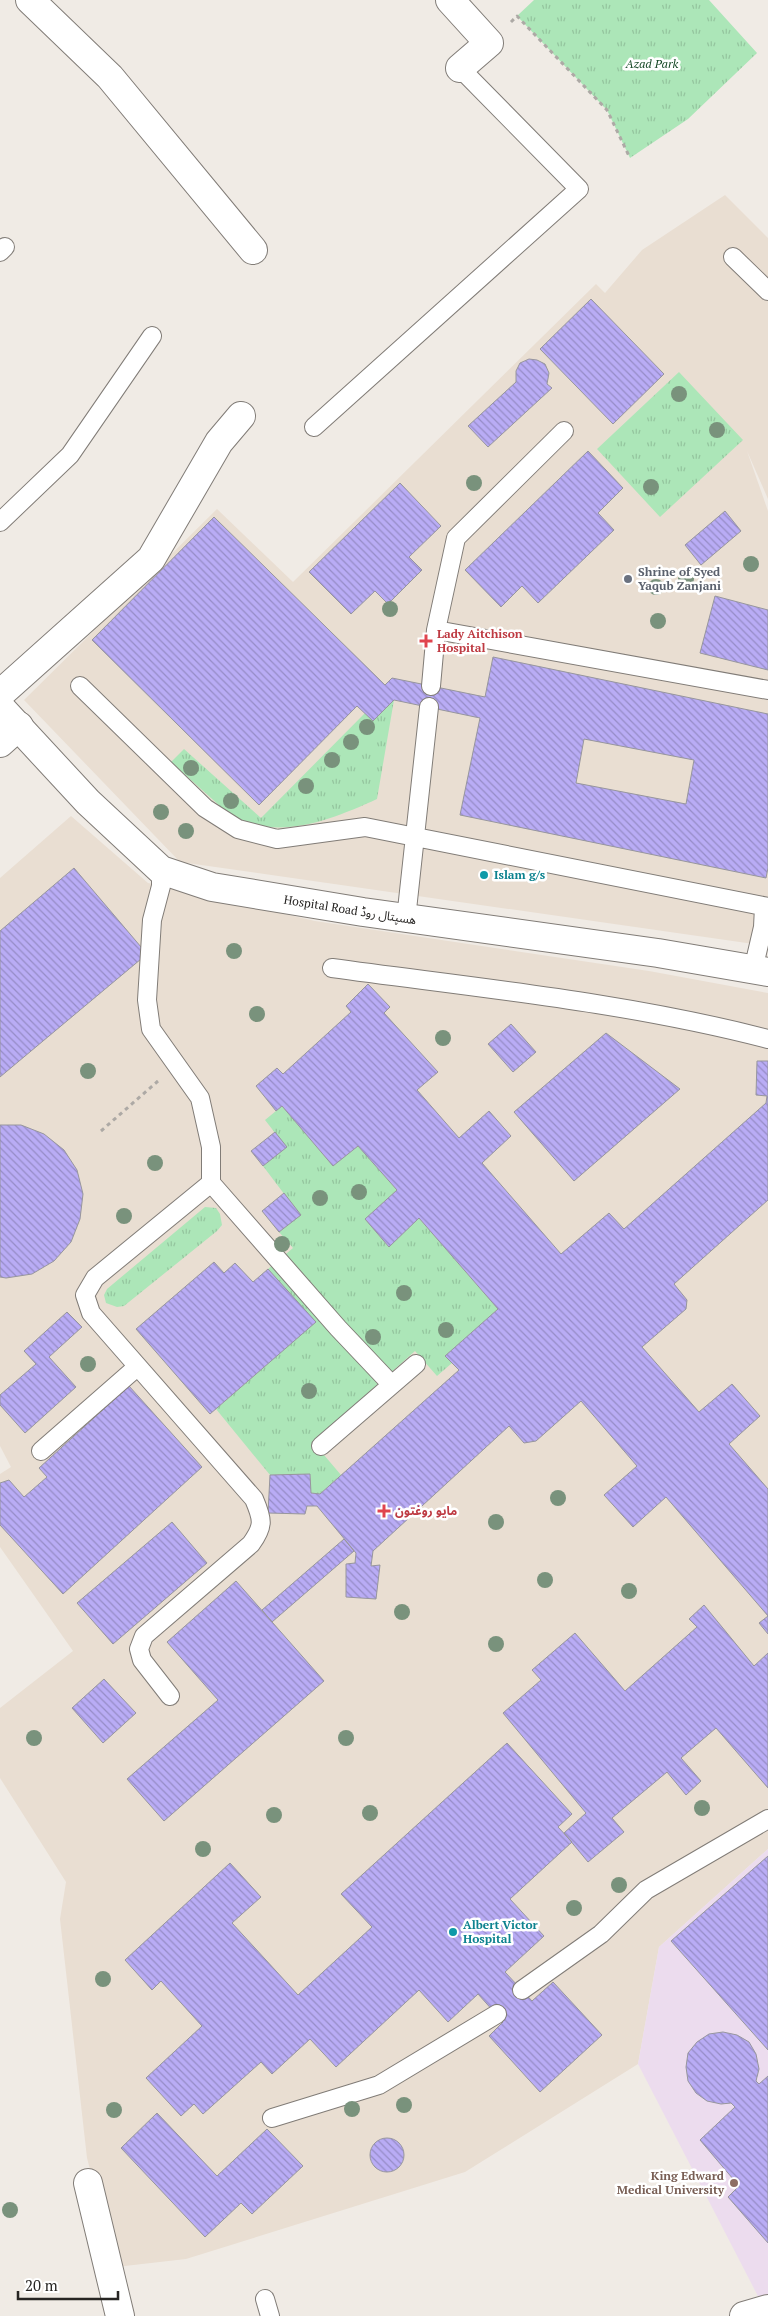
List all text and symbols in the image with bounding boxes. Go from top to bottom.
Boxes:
park label: Azad Park [625,56,679,71]
place label: Shrine of Syed Yaqub Zanjani [638,564,721,593]
marker: Shrine of Syed Yaqub Zanjani [622,573,634,585]
place label: Lady Aitchison Hospital [437,626,523,655]
marker: Lady Aitchison Hospital [419,634,433,648]
place label: Islam g/s [494,867,546,882]
marker: Islam g/s [478,869,490,881]
street label: Hospital Road ھسپتال روڈ [283,892,418,928]
place label: مایو روغتون [395,1503,457,1518]
marker: مایو روغتون [377,1504,391,1518]
place label: Albert Victor Hospital [463,1917,539,1946]
marker: Albert Victor Hospital [447,1926,459,1938]
place label: King Edward Medical University [617,2168,725,2197]
marker: King Edward Medical University [728,2177,740,2189]
scale bar [18,2268,118,2300]
text: 20 m [25,2275,58,2295]

